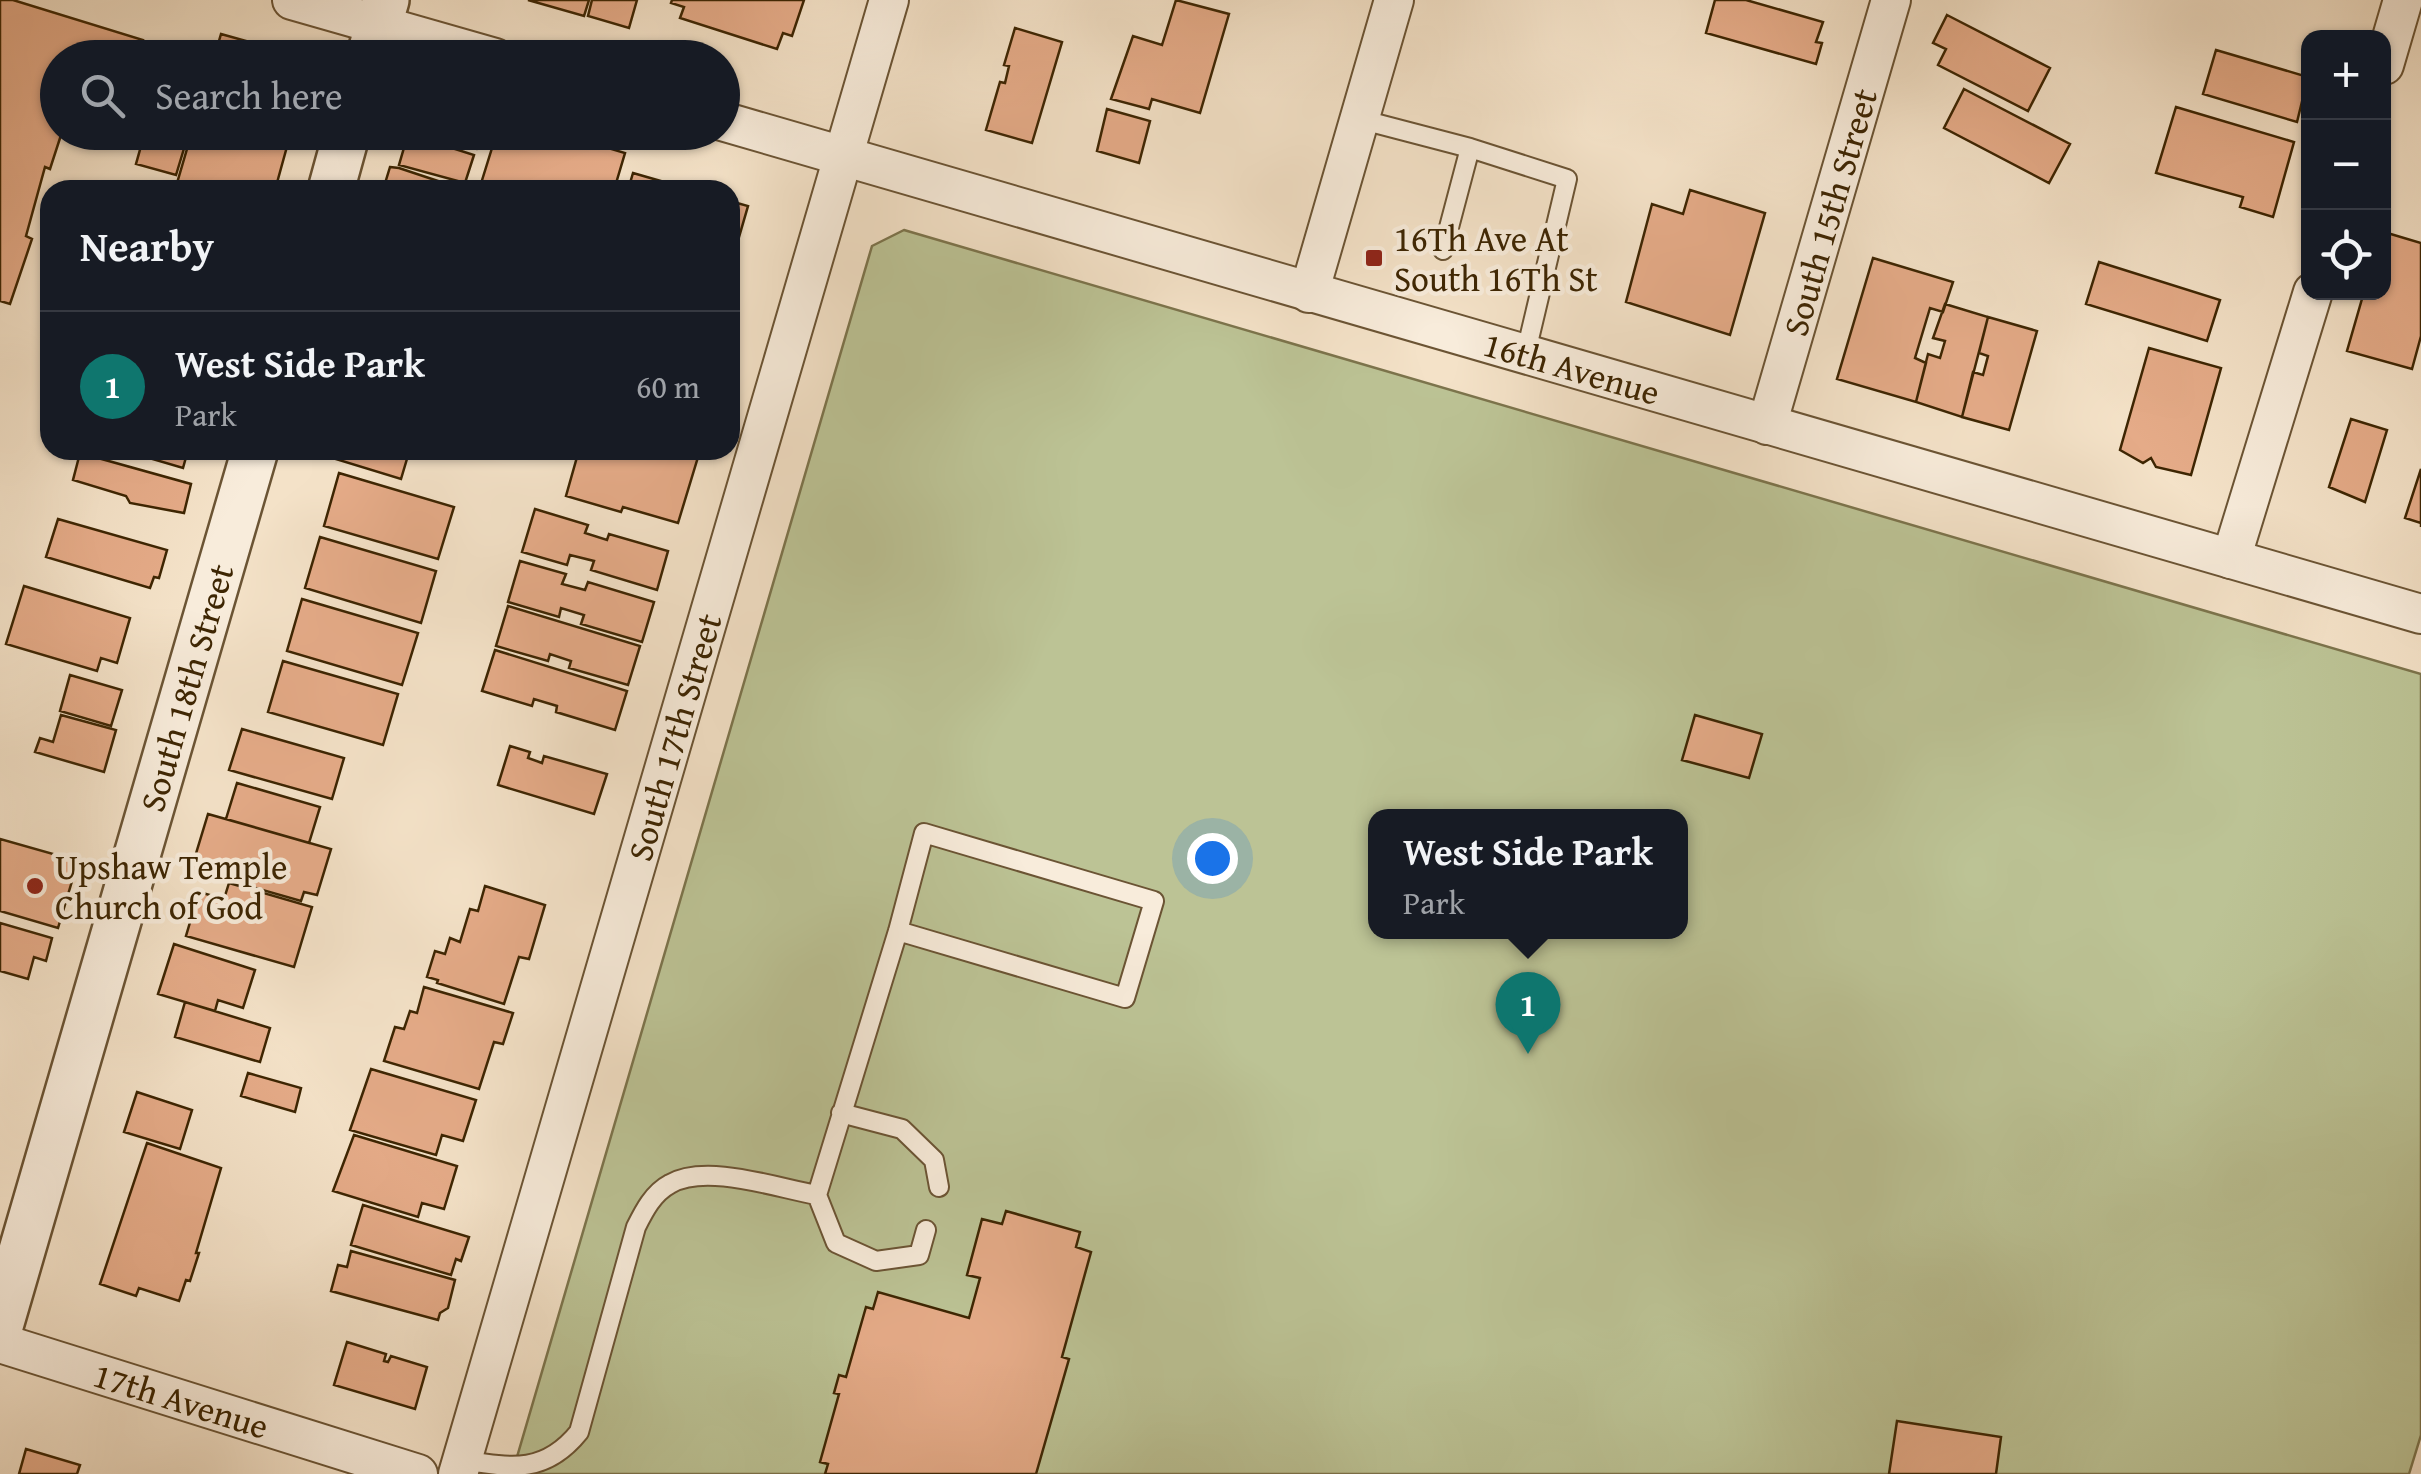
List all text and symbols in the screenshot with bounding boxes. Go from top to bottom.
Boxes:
map controls [2301,30,2391,300]
button: + [2301,30,2391,120]
search box [40,40,740,150]
text: Search here [155,67,343,123]
icon: search [75,68,130,123]
street label: South 15th Street [1769,82,1889,342]
button: − [2301,120,2391,210]
button: locate [2301,210,2391,300]
place label: 16Th Ave At South 16Th St [1394,213,1598,304]
text: Nearby [80,215,214,276]
marker: 16Th Ave At South 16Th St [1363,247,1385,269]
street label: 16th Avenue [1478,318,1666,417]
text: West Side Park [175,335,425,391]
text: 1 [104,363,121,410]
text: 60 m [636,363,700,410]
text: Park [175,391,237,438]
street label: South 18th Street [126,558,246,817]
street label: South 17th Street [613,607,734,867]
popup [1368,809,1688,939]
text: West Side Park [1403,823,1653,879]
your location [1187,833,1238,884]
place label: Upshaw Temple Church of God [55,841,287,932]
marker: Upshaw Temple Church of God [24,875,46,897]
text: Park [1403,879,1465,926]
pin: 1 [1496,972,1560,1054]
street label: 17th Avenue [87,1348,275,1451]

